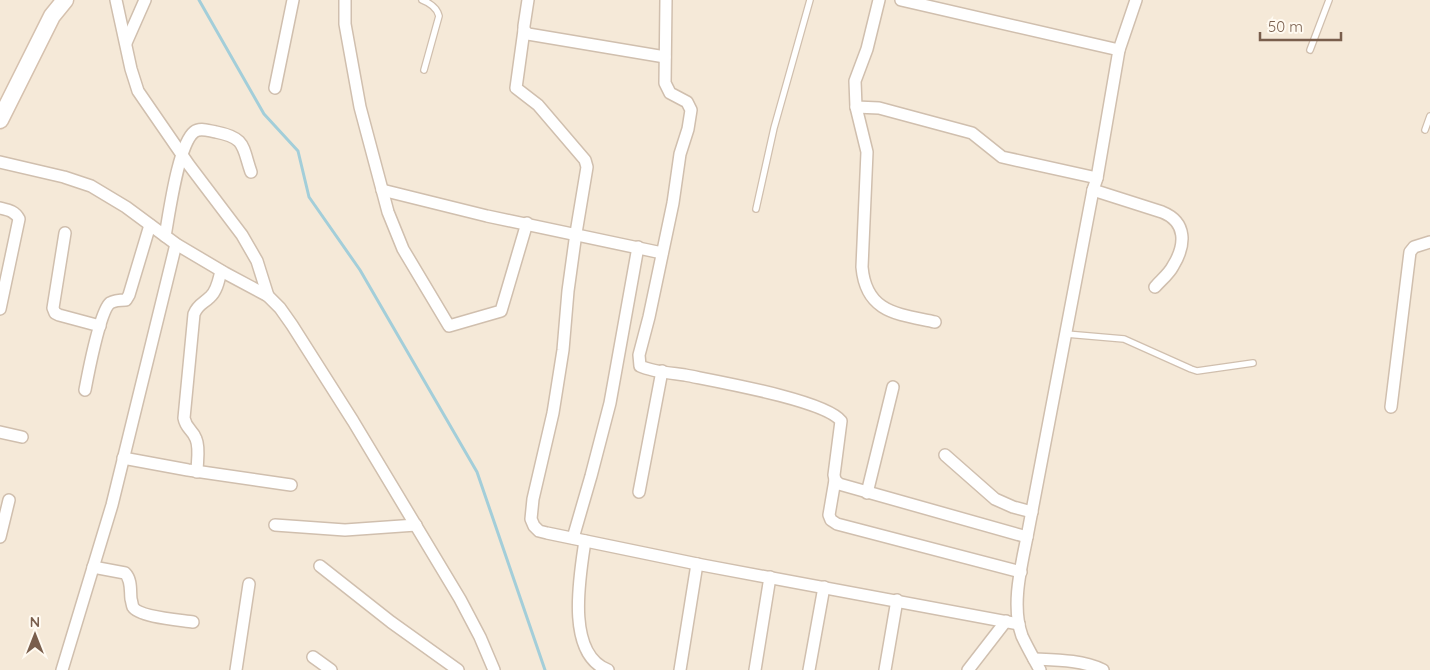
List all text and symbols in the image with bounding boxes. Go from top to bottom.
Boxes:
scale bar [1260,10,1341,42]
text: 50 m [1268,17,1303,36]
north arrow [10,610,60,660]
text: N [30,613,40,631]

